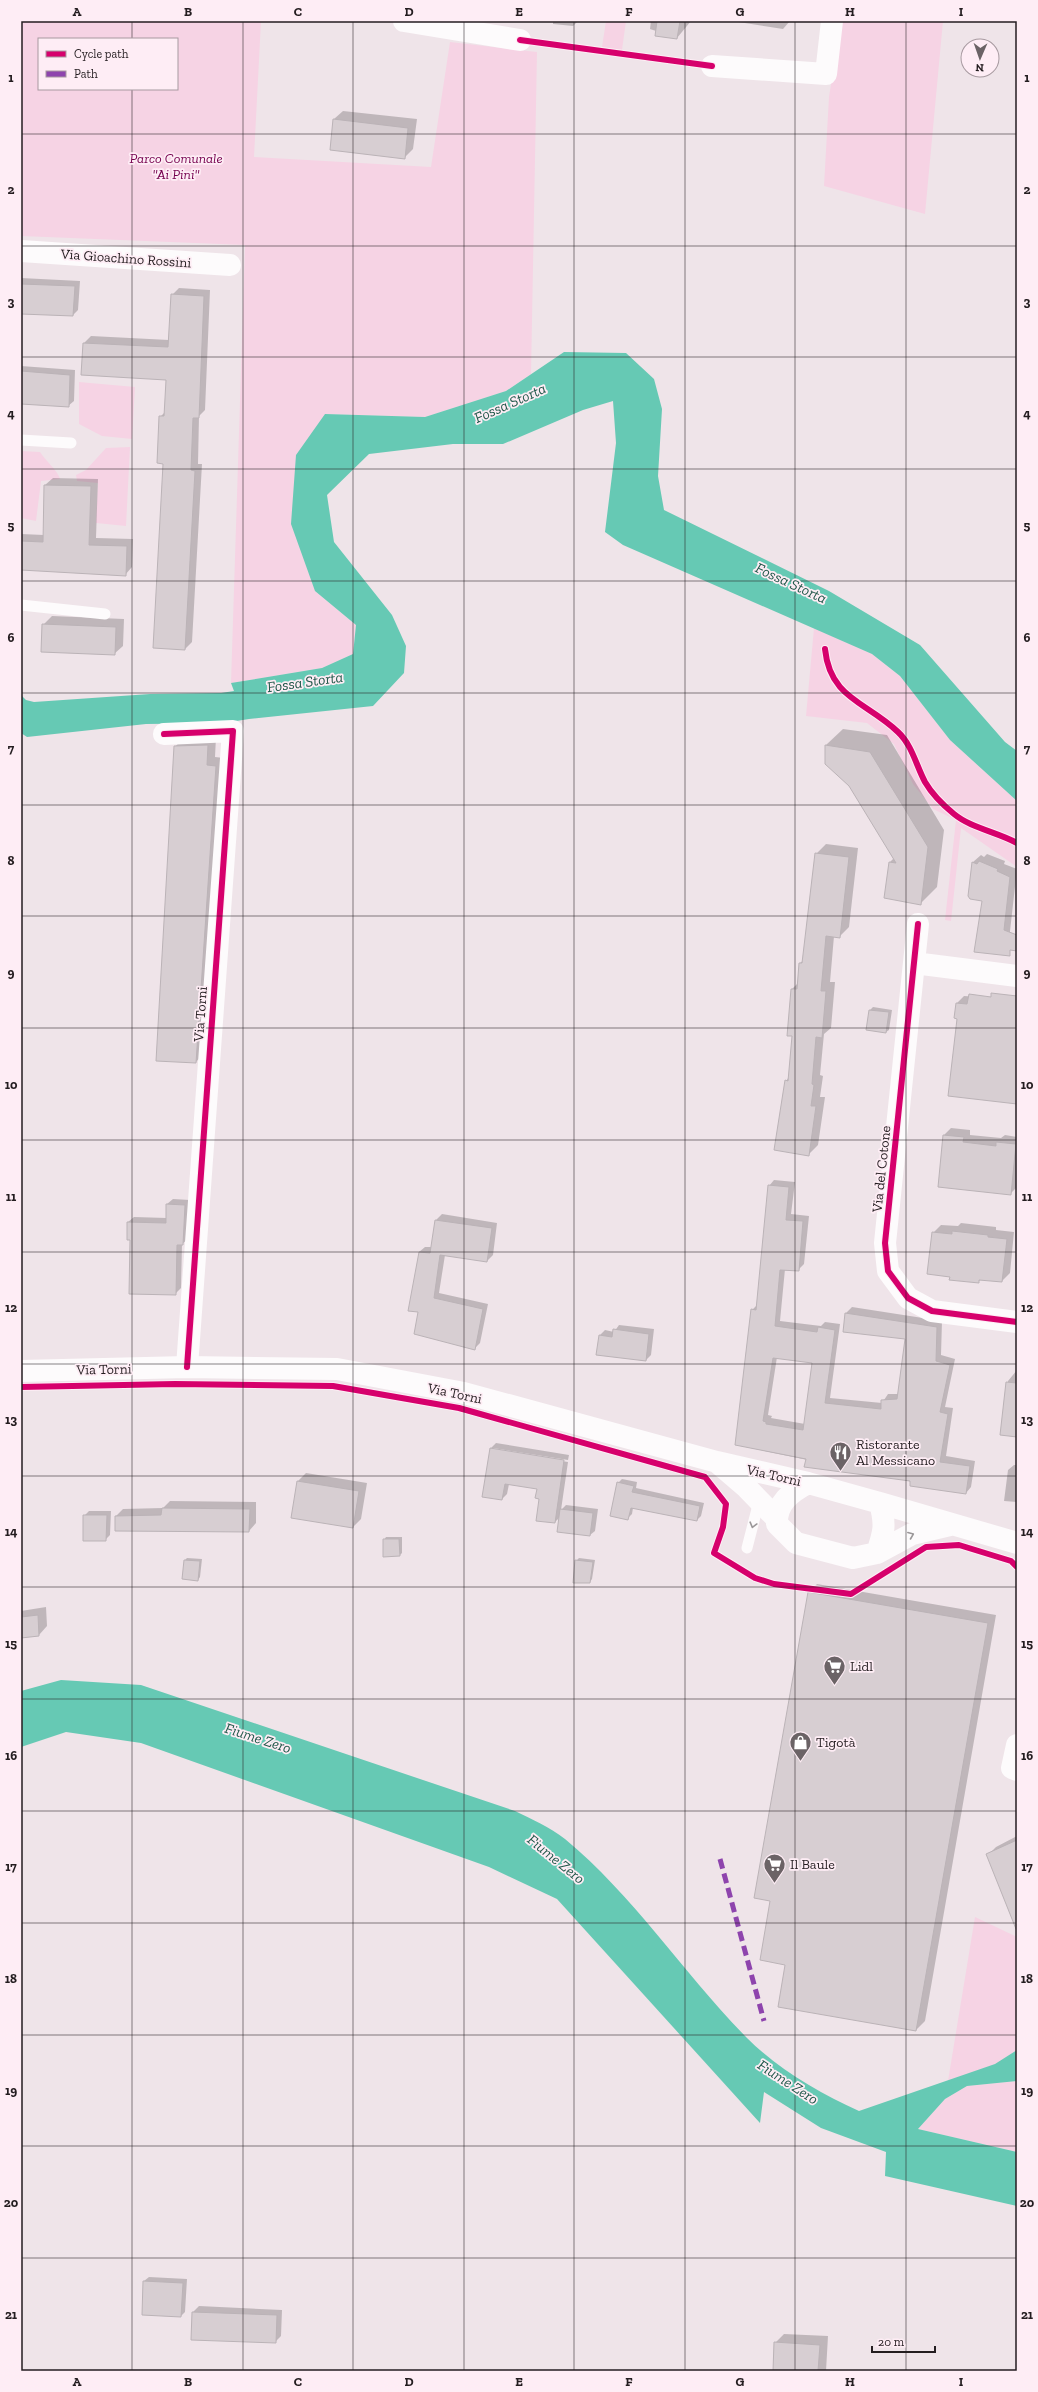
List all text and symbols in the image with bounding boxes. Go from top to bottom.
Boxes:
text: A [73,4,82,19]
text: B [184,4,192,19]
text: C [294,4,302,19]
text: D [404,4,414,19]
text: E [515,4,523,19]
text: F [625,4,633,19]
text: G [736,4,745,19]
text: H [845,4,855,19]
text: I [959,4,964,19]
legend [38,38,178,90]
north arrow [960,38,1000,78]
text: Cycle path [74,47,129,61]
text: N [975,61,984,74]
text: Path [74,67,98,81]
text: 1 [8,70,14,85]
text: 1 [1024,70,1030,85]
park label: Parco Comunale "Ai Pini" [129,150,223,183]
text: 2 [8,182,15,197]
text: 2 [1024,182,1031,197]
street label: Via Gioachino Rossini [59,245,192,272]
text: 3 [8,294,15,309]
text: 3 [1024,294,1031,309]
water label: Fossa Storta [471,379,549,427]
text: 4 [7,406,15,421]
text: 4 [1023,406,1031,421]
text: 5 [8,518,15,533]
text: 5 [1024,518,1031,533]
water label: Fossa Storta [753,559,829,607]
text: 6 [8,630,15,645]
text: 6 [1024,630,1031,645]
water label: Fossa Storta [266,668,344,696]
text: 7 [8,741,15,756]
text: 7 [1024,741,1031,756]
text: 8 [7,853,15,868]
text: 8 [1023,853,1031,868]
text: 9 [8,965,15,980]
text: 9 [1024,965,1031,980]
street label: Via Torni [190,986,211,1043]
text: 10 [5,1077,18,1092]
text: 10 [1021,1077,1034,1092]
street label: Via del Cotone [868,1124,895,1214]
text: 11 [6,1189,17,1204]
text: 11 [1022,1189,1033,1204]
text: 12 [5,1300,17,1315]
text: 12 [1021,1300,1033,1315]
street label: Via Torni [75,1361,132,1378]
street label: Via Torni [425,1379,484,1408]
text: 13 [5,1412,17,1427]
text: 13 [1021,1412,1033,1427]
place label: Ristorante Al Messicano [856,1436,935,1469]
restaurant icon: Ristorante Al Messicano [827,1439,853,1472]
street label: Via Torni [744,1461,803,1490]
one-way arrow [749,1521,758,1528]
text: 14 [5,1524,18,1539]
text: 14 [1021,1524,1034,1539]
one-way arrow [908,1532,915,1540]
text: 15 [5,1636,17,1651]
text: 15 [1021,1636,1033,1651]
supermarket icon: Lidl [822,1653,848,1686]
place label: Lidl [850,1658,873,1675]
water label: Fiume Zero [223,1719,293,1757]
shop icon: Tigotà [787,1729,813,1762]
place label: Tigotà [816,1734,856,1751]
text: 16 [5,1748,17,1763]
text: 16 [1021,1748,1033,1763]
water label: Fiume Zero [524,1830,588,1888]
supermarket icon: Il Baule [762,1851,788,1884]
place label: Il Baule [790,1856,835,1873]
text: 17 [5,1859,17,1874]
text: 17 [1021,1859,1033,1874]
text: 18 [5,1971,17,1986]
text: 18 [1021,1971,1033,1986]
water label: Fiume Zero [754,2056,822,2108]
text: 19 [5,2083,17,2098]
text: 19 [1021,2083,1033,2098]
text: 20 [4,2195,19,2210]
text: 20 [1020,2195,1035,2210]
text: 21 [5,2307,18,2322]
text: 21 [1021,2307,1034,2322]
scale bar [872,2328,935,2354]
text: 20 m [878,2335,905,2349]
text: A [73,2374,82,2389]
text: B [184,2374,192,2389]
text: C [294,2374,302,2389]
text: D [404,2374,414,2389]
text: E [515,2374,523,2389]
text: F [625,2374,633,2389]
text: G [736,2374,745,2389]
text: H [845,2374,855,2389]
text: I [959,2374,964,2389]

